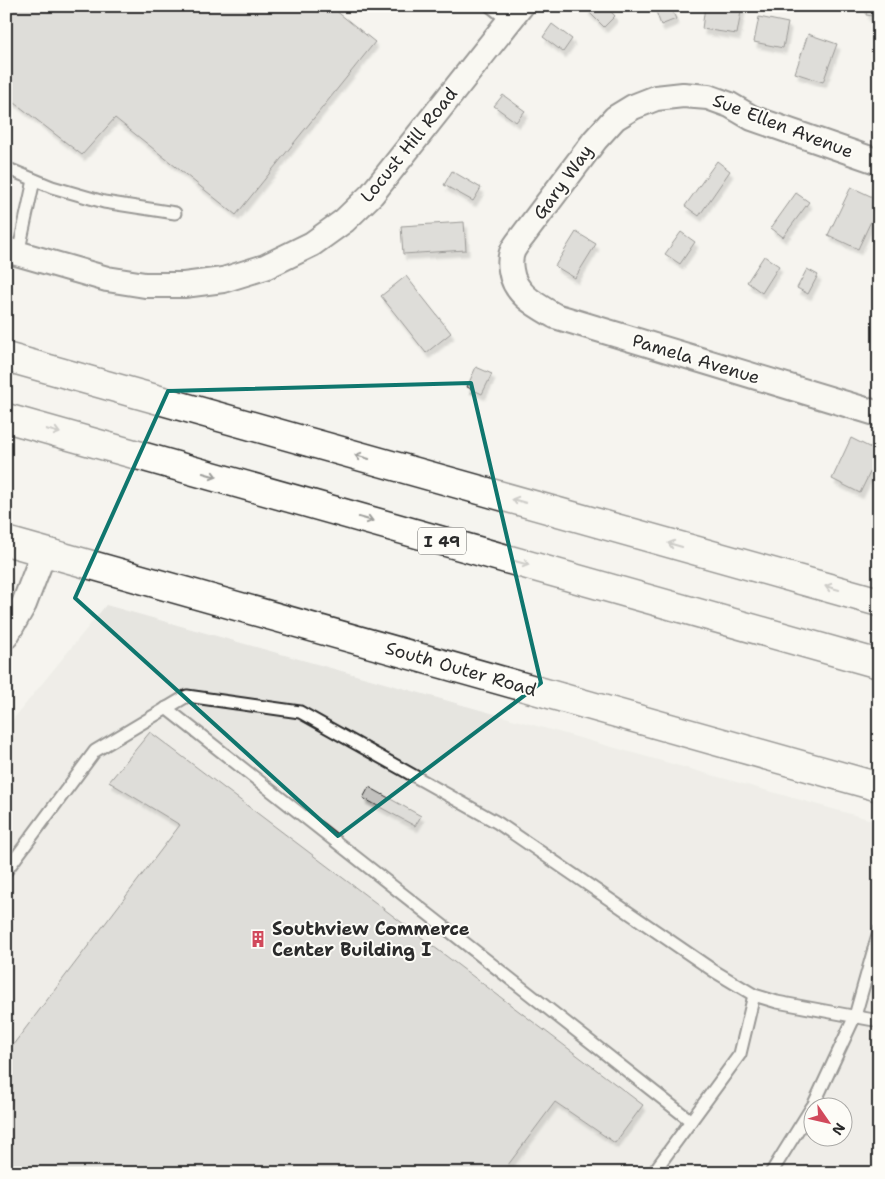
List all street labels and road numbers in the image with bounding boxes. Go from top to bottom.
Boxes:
street label: Locust Hill Road [355,82,463,208]
street label: Sue Ellen Avenue [709,88,857,164]
street label: Gary Way [528,140,598,224]
street label: Pamela Avenue [629,328,763,390]
road number: I 49 [418,528,466,554]
street label: South Outer Road [383,636,539,702]

